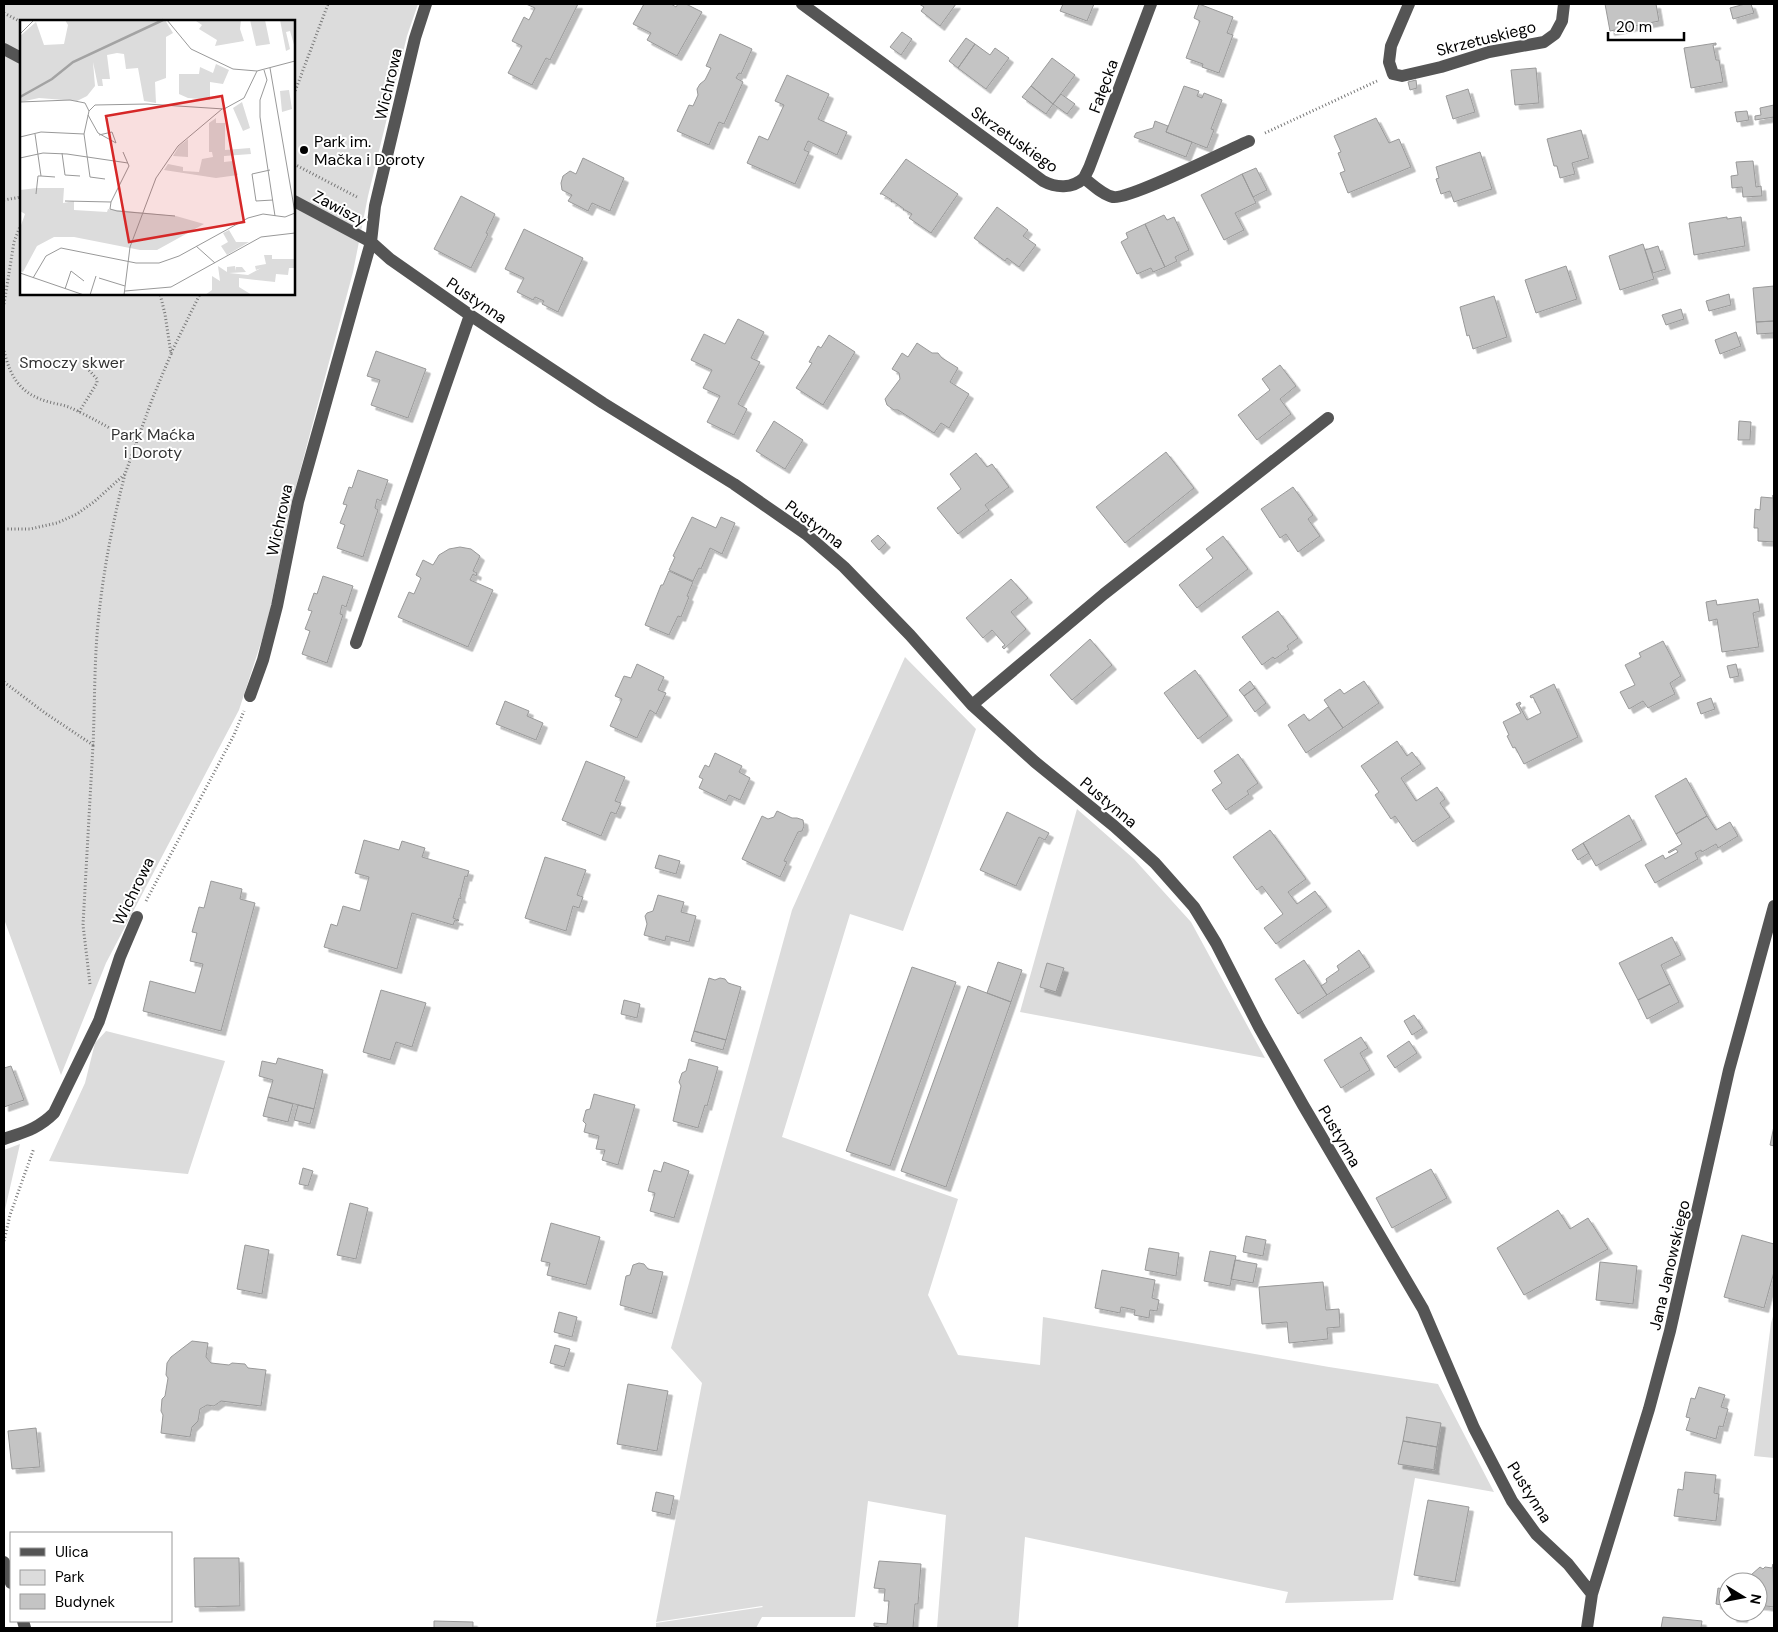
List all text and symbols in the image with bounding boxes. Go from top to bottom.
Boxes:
scale bar [1608,10,1684,42]
street label: Skrzetuskiego [1434,16,1538,61]
text: 20 m [1616,17,1652,37]
inset map [20,20,295,295]
street label: Wichrowa [370,46,407,122]
street label: Fałęcka [1084,56,1123,116]
street label: Skrzetuskiego [967,102,1062,177]
place label: Park im. Mačka i Doroty [314,131,425,170]
marker: Park im. Mačka i Doroty [298,144,310,156]
street label: Zawiszy [309,186,370,231]
street label: Pustynna [443,273,511,328]
park label: Smoczy skwer [19,352,125,373]
park label: Park Maćka i Doroty [111,424,195,463]
street label: Wichrowa [262,482,297,558]
street label: Pustynna [781,495,848,553]
street label: Pustynna [1076,772,1142,832]
street label: Wichrowa [108,854,159,929]
street label: Pustynna [1313,1101,1366,1171]
street label: Jana Janowskiego [1644,1198,1695,1332]
street label: Pustynna [1503,1458,1557,1527]
legend [10,1532,172,1622]
text: Ulica [55,1542,89,1562]
text: Park [55,1567,85,1587]
north arrow [1718,1572,1768,1622]
text: Budynek [55,1592,116,1612]
text: N [1746,1593,1766,1606]

